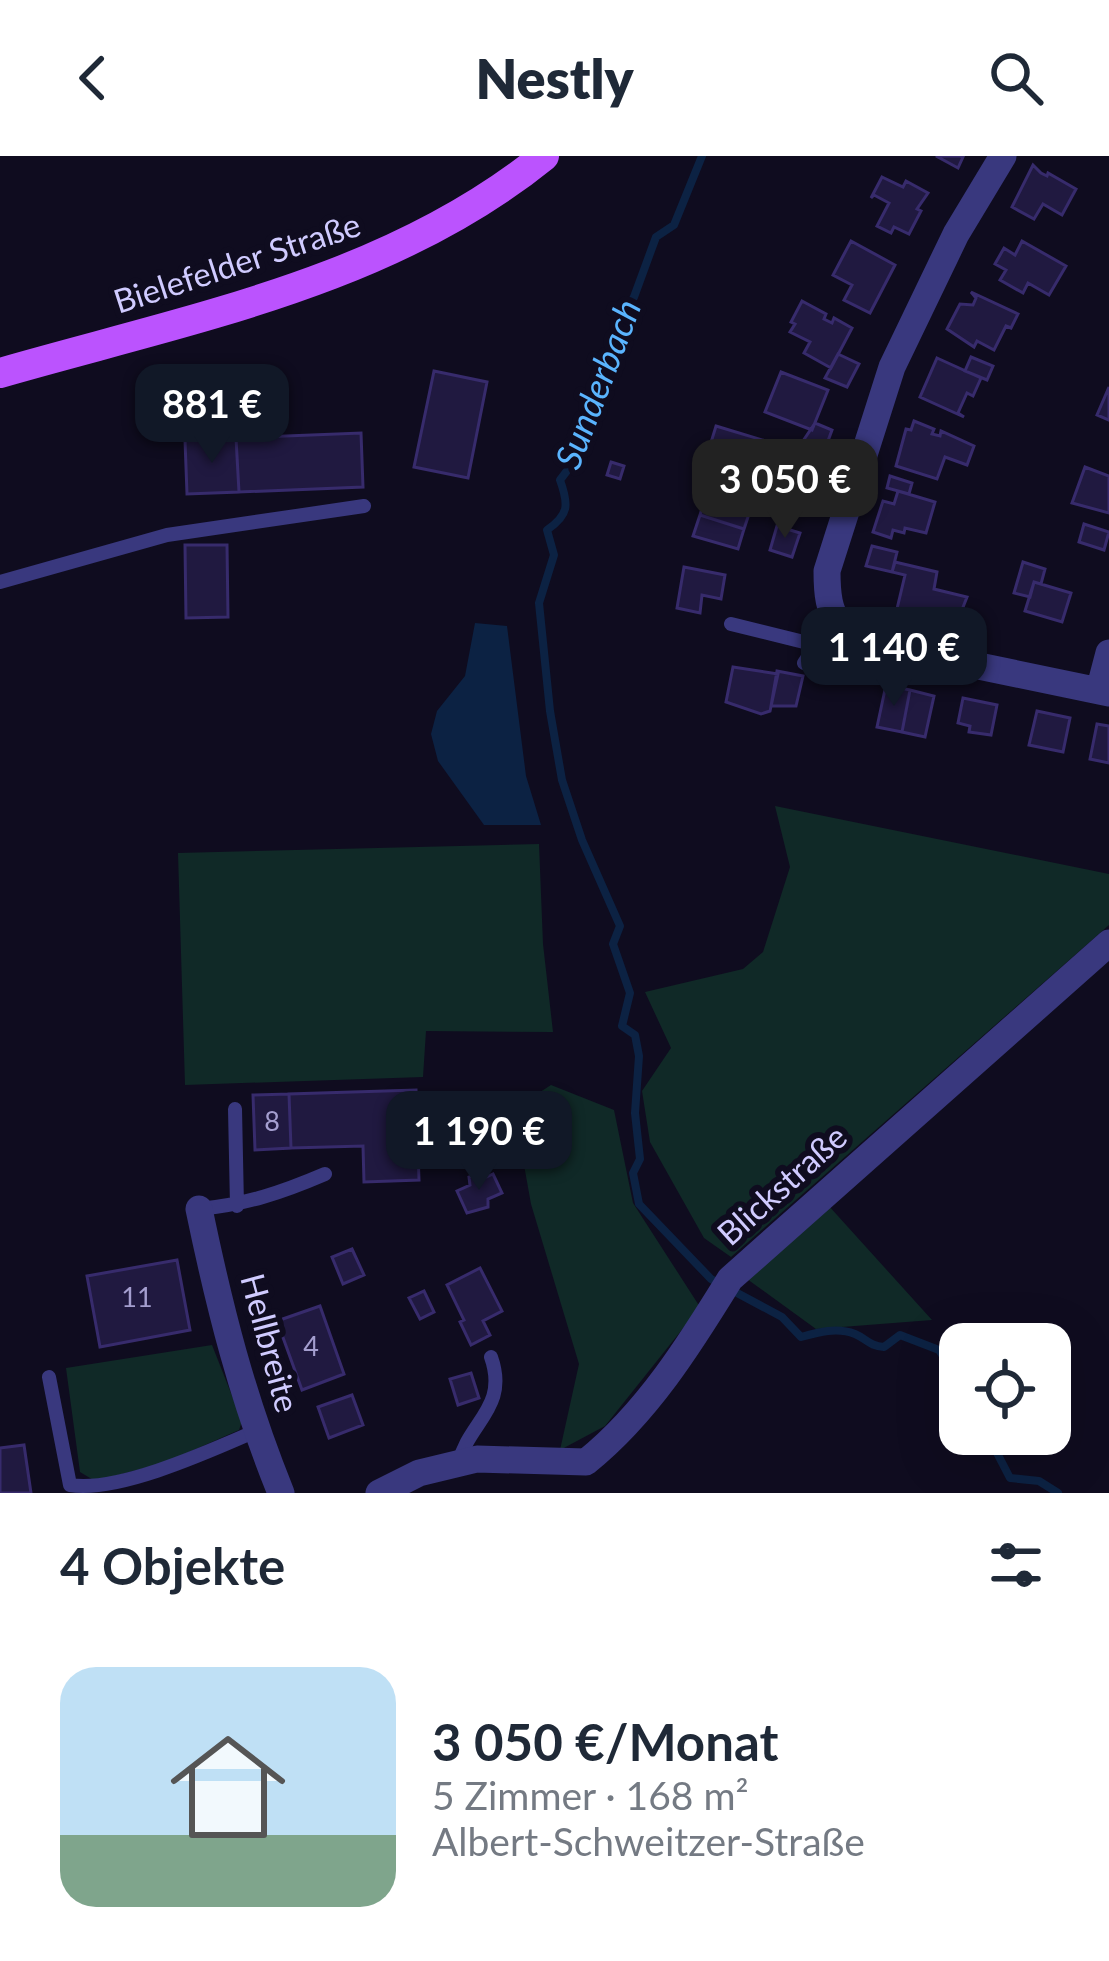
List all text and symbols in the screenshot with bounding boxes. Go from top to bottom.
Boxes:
icon: back [60,45,126,111]
icon: search [983,45,1049,111]
text: Nestly [475,46,634,111]
street label: Bielefelder Straße [108,203,365,321]
water label: Sunderbach [545,293,649,474]
pin: 881 € [128,364,296,466]
text: 881 € [162,380,262,426]
pin: 3 050 € [674,439,896,541]
text: 3 050 € [719,455,851,501]
pin: 1 140 € [783,607,1005,709]
text: 1 140 € [828,623,960,669]
pin: 1 190 € [368,1091,590,1193]
house number: 8 [264,1104,280,1137]
text: 1 190 € [413,1107,545,1153]
street label: Blickstraße [708,1116,854,1253]
street label: Hellbreite [233,1269,309,1417]
house number: 11 [121,1280,153,1313]
map controls [939,1323,1071,1455]
button: locate [939,1323,1071,1455]
house number: 4 [303,1329,319,1362]
icon: filters [983,1532,1049,1598]
text: 4 Objekte [60,1535,285,1596]
text: 3 050 €/Monat [432,1711,778,1772]
icon: home [156,1715,300,1859]
text: 5 Zimmer · 168 m² [432,1772,749,1818]
text: Albert-Schweitzer-Straße [432,1818,865,1864]

